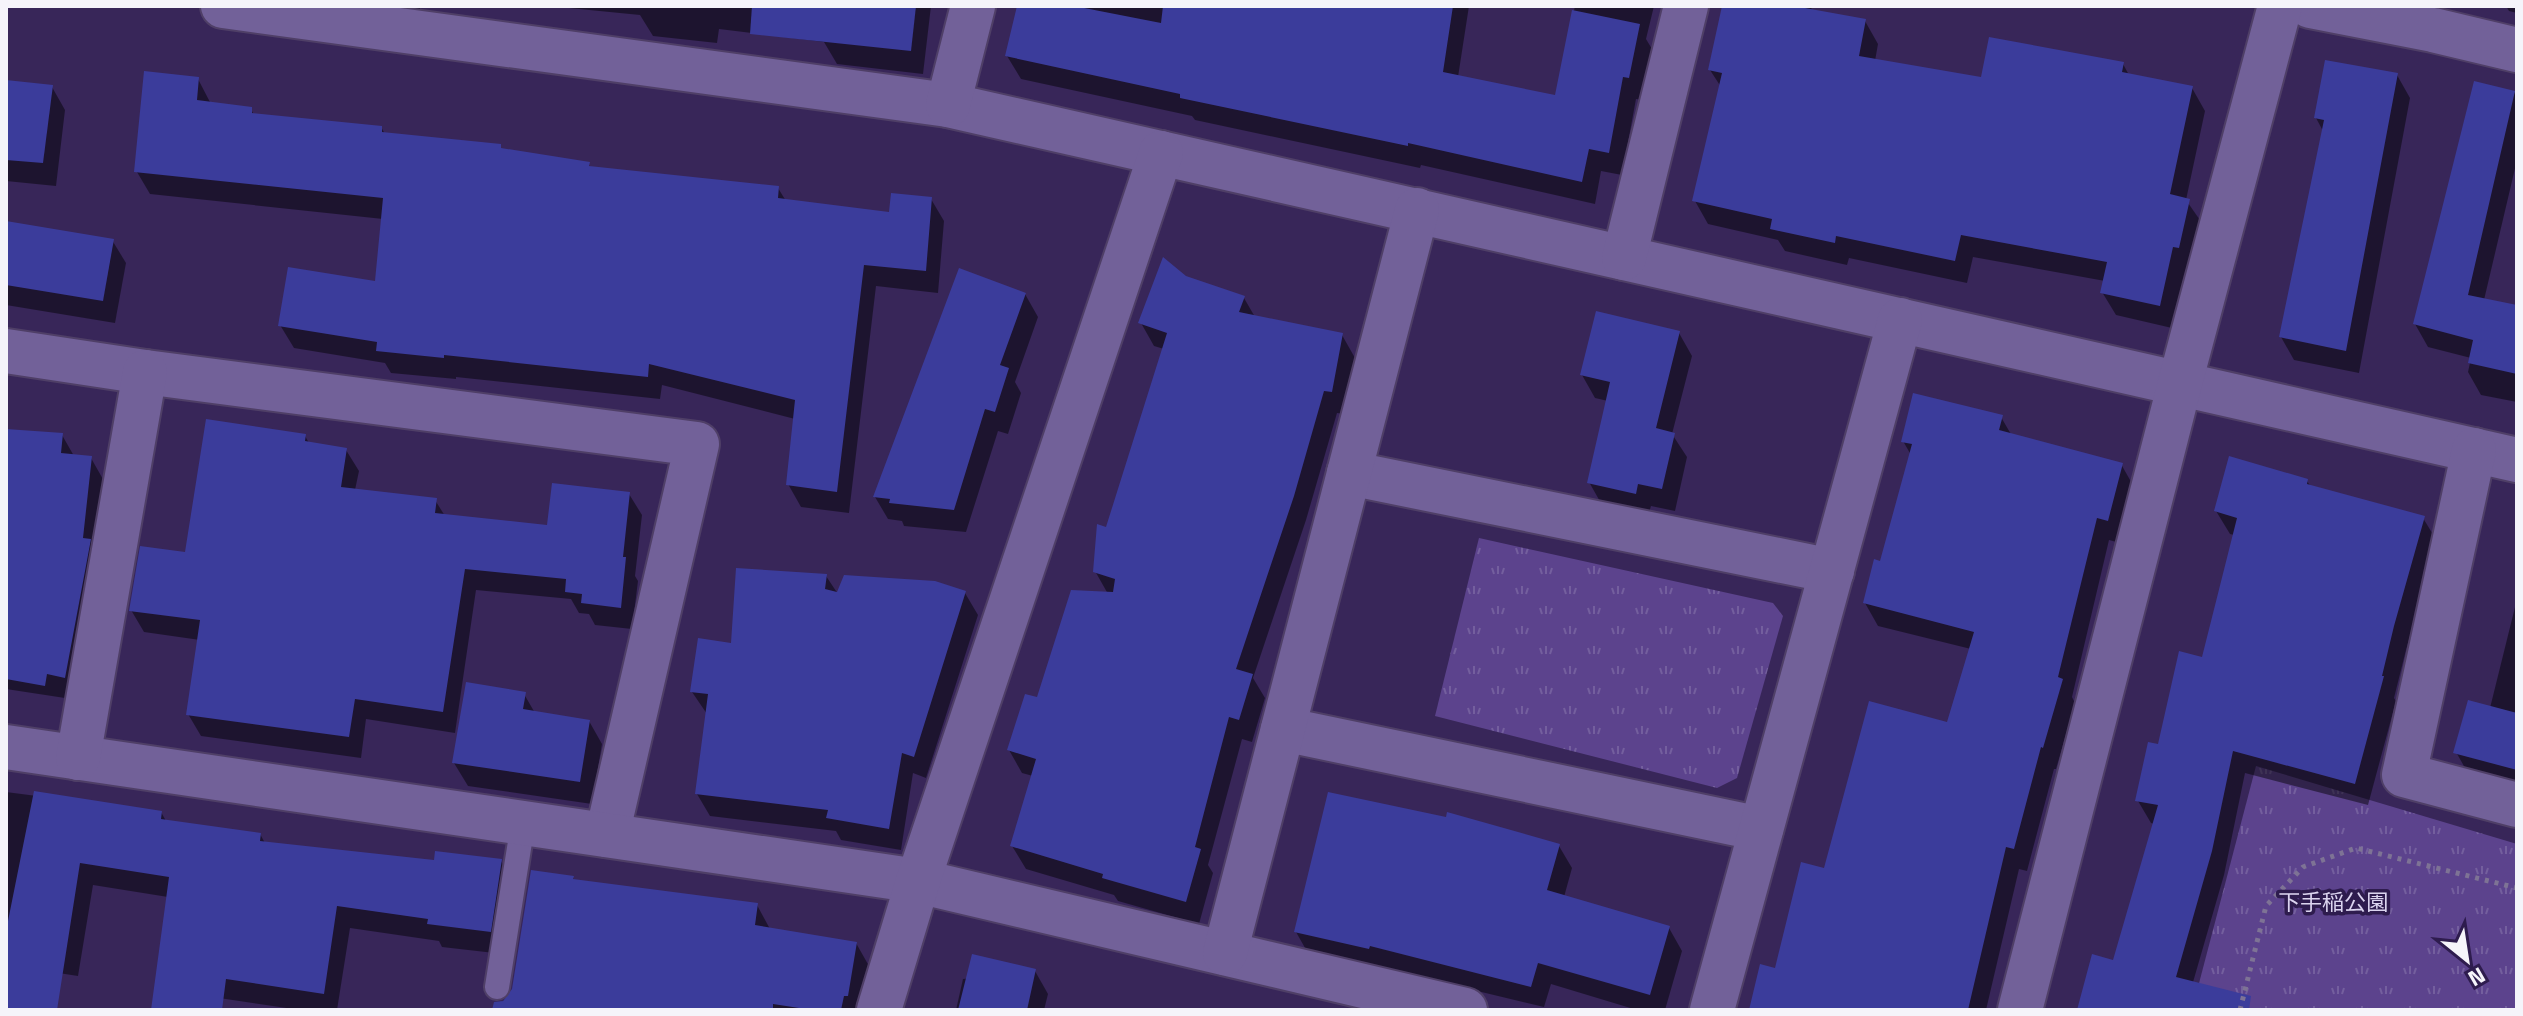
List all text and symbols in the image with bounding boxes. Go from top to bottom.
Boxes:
park label: 下手稲公園 [2278,885,2388,919]
north arrow [2427,920,2507,1000]
text: N [2462,959,2492,996]

